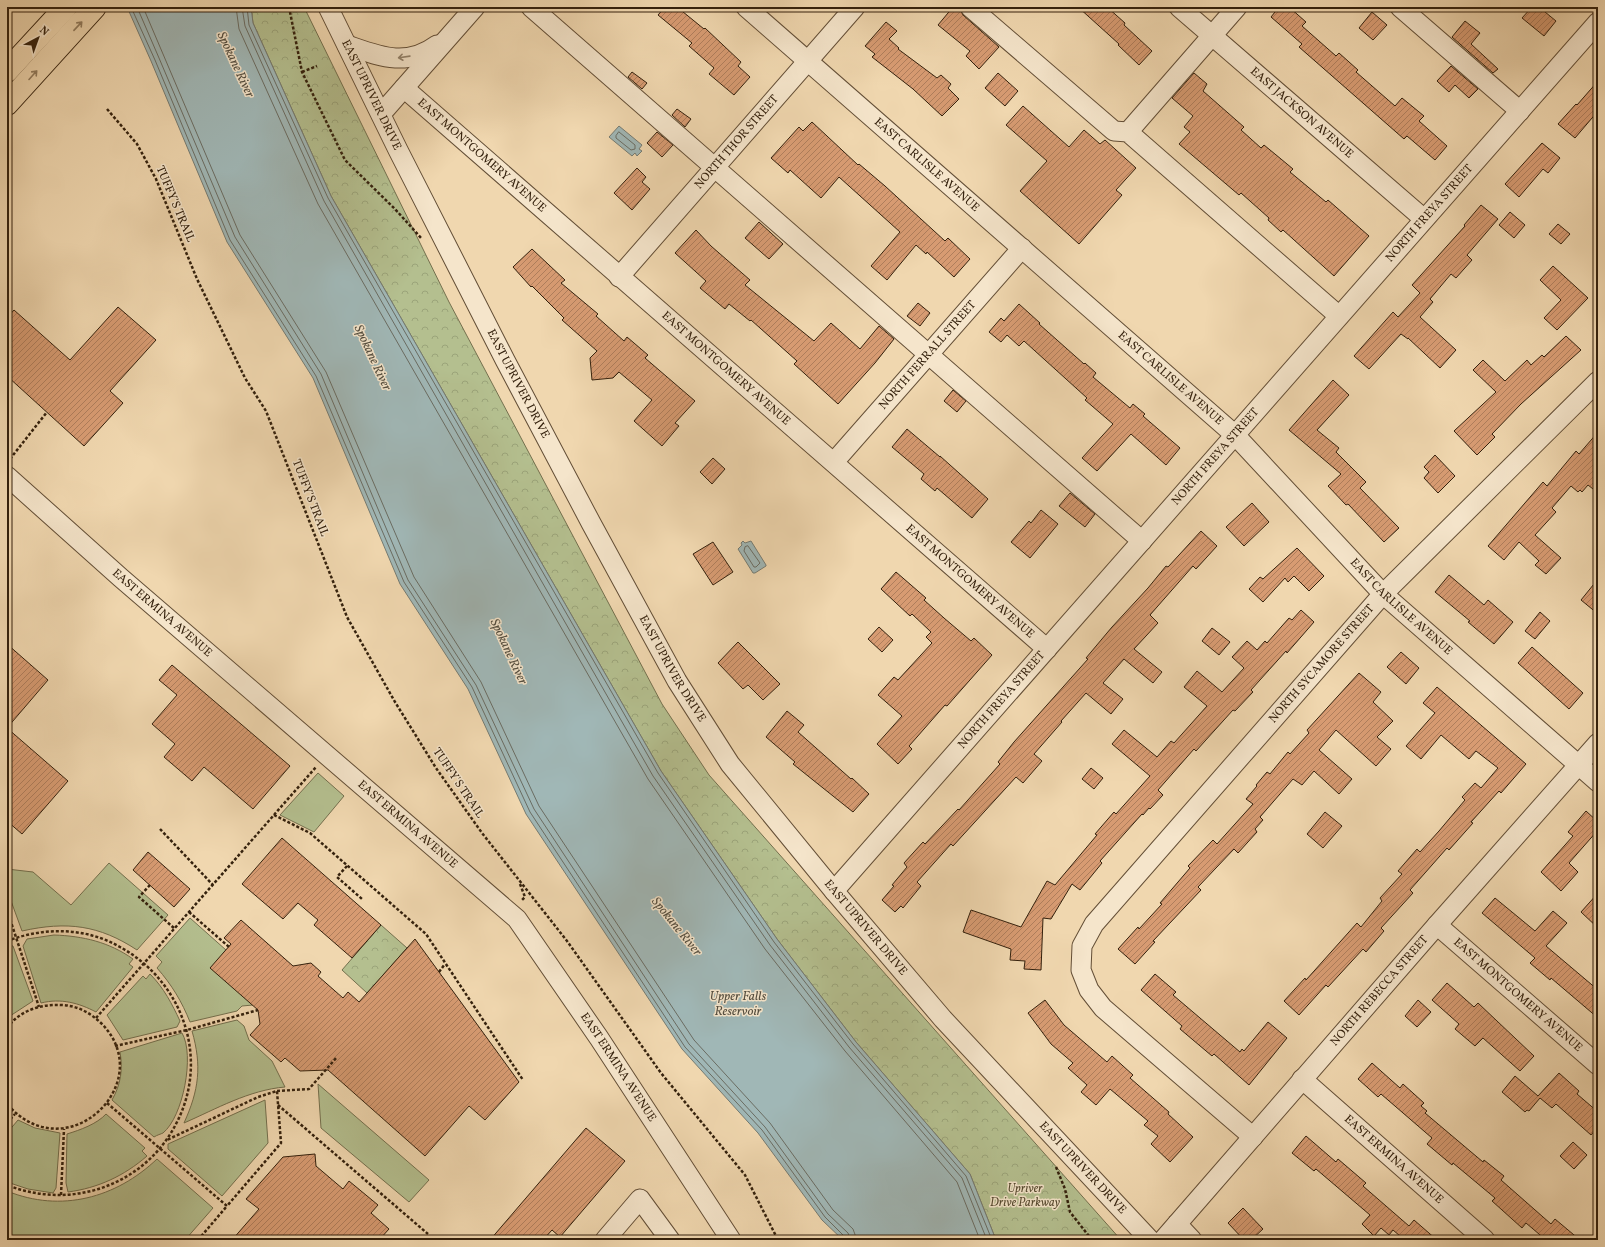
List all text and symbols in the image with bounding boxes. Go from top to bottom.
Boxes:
north arrow [18,18,58,58]
one-way arrow [73,21,82,31]
text: N [36,23,52,40]
water label: Spokane River [212,29,258,101]
street label: EAST UPRIVER DRIVE [337,37,405,153]
one-way arrow [398,54,411,62]
street label: EAST JACKSON AVENUE [1246,64,1357,162]
one-way arrow [28,70,38,80]
street label: NORTH THOR STREET [691,92,782,193]
street label: EAST MONTGOMERY AVENUE [414,95,549,216]
street label: EAST CARLISLE AVENUE [870,114,983,216]
street label: NORTH FREYA STREET [1382,161,1477,266]
street label: TUFFY'S TRAIL [152,163,198,245]
street label: NORTH FERRALL STREET [875,297,980,413]
street label: EAST MONTGOMERY AVENUE [658,308,794,429]
water label: Spokane River [349,322,395,394]
street label: EAST UPRIVER DRIVE [483,327,553,441]
street label: EAST CARLISLE AVENUE [1114,328,1227,429]
street label: NORTH FREYA STREET [1168,405,1263,509]
street label: TUFFY'S TRAIL [288,457,332,539]
street label: EAST MONTGOMERY AVENUE [902,521,1038,642]
street label: EAST CARLISLE AVENUE [1346,555,1456,659]
street label: EAST ERMINA AVENUE [108,566,215,661]
street label: NORTH SYCAMORE STREET [1265,601,1378,727]
street label: EAST UPRIVER DRIVE [635,612,709,725]
water label: Spokane River [485,616,531,688]
street label: NORTH FREYA STREET [954,648,1049,752]
street label: TUFFY'S TRAIL [429,745,488,821]
street label: EAST ERMINA AVENUE [354,777,461,872]
street label: EAST UPRIVER DRIVE [820,876,911,979]
water label: Spokane River [647,894,705,960]
street label: NORTH REBECCA STREET [1327,932,1432,1050]
street label: EAST MONTGOMERY AVENUE [1450,935,1586,1056]
water label: Upper Falls Reservoir [710,988,766,1021]
street label: EAST ERMINA AVENUE [576,1010,660,1125]
street label: EAST ERMINA AVENUE [1340,1111,1447,1208]
street label: EAST UPRIVER DRIVE [1035,1118,1130,1218]
park label: Upriver Drive Parkway [990,1181,1061,1211]

